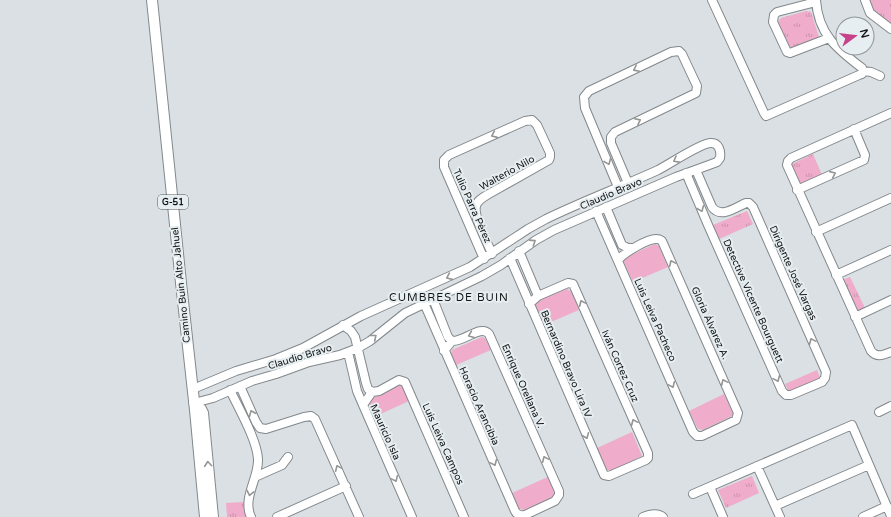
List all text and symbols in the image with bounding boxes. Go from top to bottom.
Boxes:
north arrow [835,16,875,56]
text: N [857,28,872,39]
one-way arrow [633,64,641,72]
one-way arrow [633,118,641,126]
one-way arrow [491,130,498,138]
street label: Walterio Nilo [477,153,537,193]
one-way arrow [673,155,680,163]
one-way arrow [604,159,612,166]
street label: Tulio Parra Pérez [450,167,494,245]
one-way arrow [828,171,836,179]
street label: Claudio Bravo [578,176,644,212]
road number: G-51 [158,195,188,209]
one-way arrow [697,205,705,212]
street label: Dirigente José Vargas [767,224,819,322]
street label: Camino Buin Alto Jahuel [169,227,193,343]
street label: Detective Vicente Bourguett [720,237,786,365]
one-way arrow [529,239,536,247]
one-way arrow [669,259,677,267]
one-way arrow [446,272,454,280]
street label: Luis Leiva Pacheco [631,277,679,363]
street label: Gloria Álvarez A. [689,285,731,361]
district label: CUMBRES DE BUIN [389,291,509,304]
one-way arrow [578,300,586,307]
street label: Bernardino Bravo Lira IV [538,308,594,420]
street label: Iván Cortez Cruz [599,328,641,404]
one-way arrow [467,331,474,339]
one-way arrow [370,334,377,341]
one-way arrow [809,338,817,346]
street label: Claudio Bravo [267,342,333,372]
street label: Enrique Orellana V. [499,342,547,430]
street label: Horacio Arancibia [456,365,502,447]
one-way arrow [772,375,780,382]
one-way arrow [721,378,729,386]
one-way arrow [668,382,676,389]
street label: Luis Leiva Campos [420,401,466,487]
street label: Mauricio Isla [367,402,403,462]
one-way arrow [248,409,256,416]
one-way arrow [631,419,639,427]
one-way arrow [581,431,589,439]
one-way arrow [542,456,550,464]
one-way arrow [489,460,497,467]
one-way arrow [204,461,213,467]
one-way arrow [335,465,343,473]
one-way arrow [391,476,399,483]
one-way arrow [247,490,255,496]

